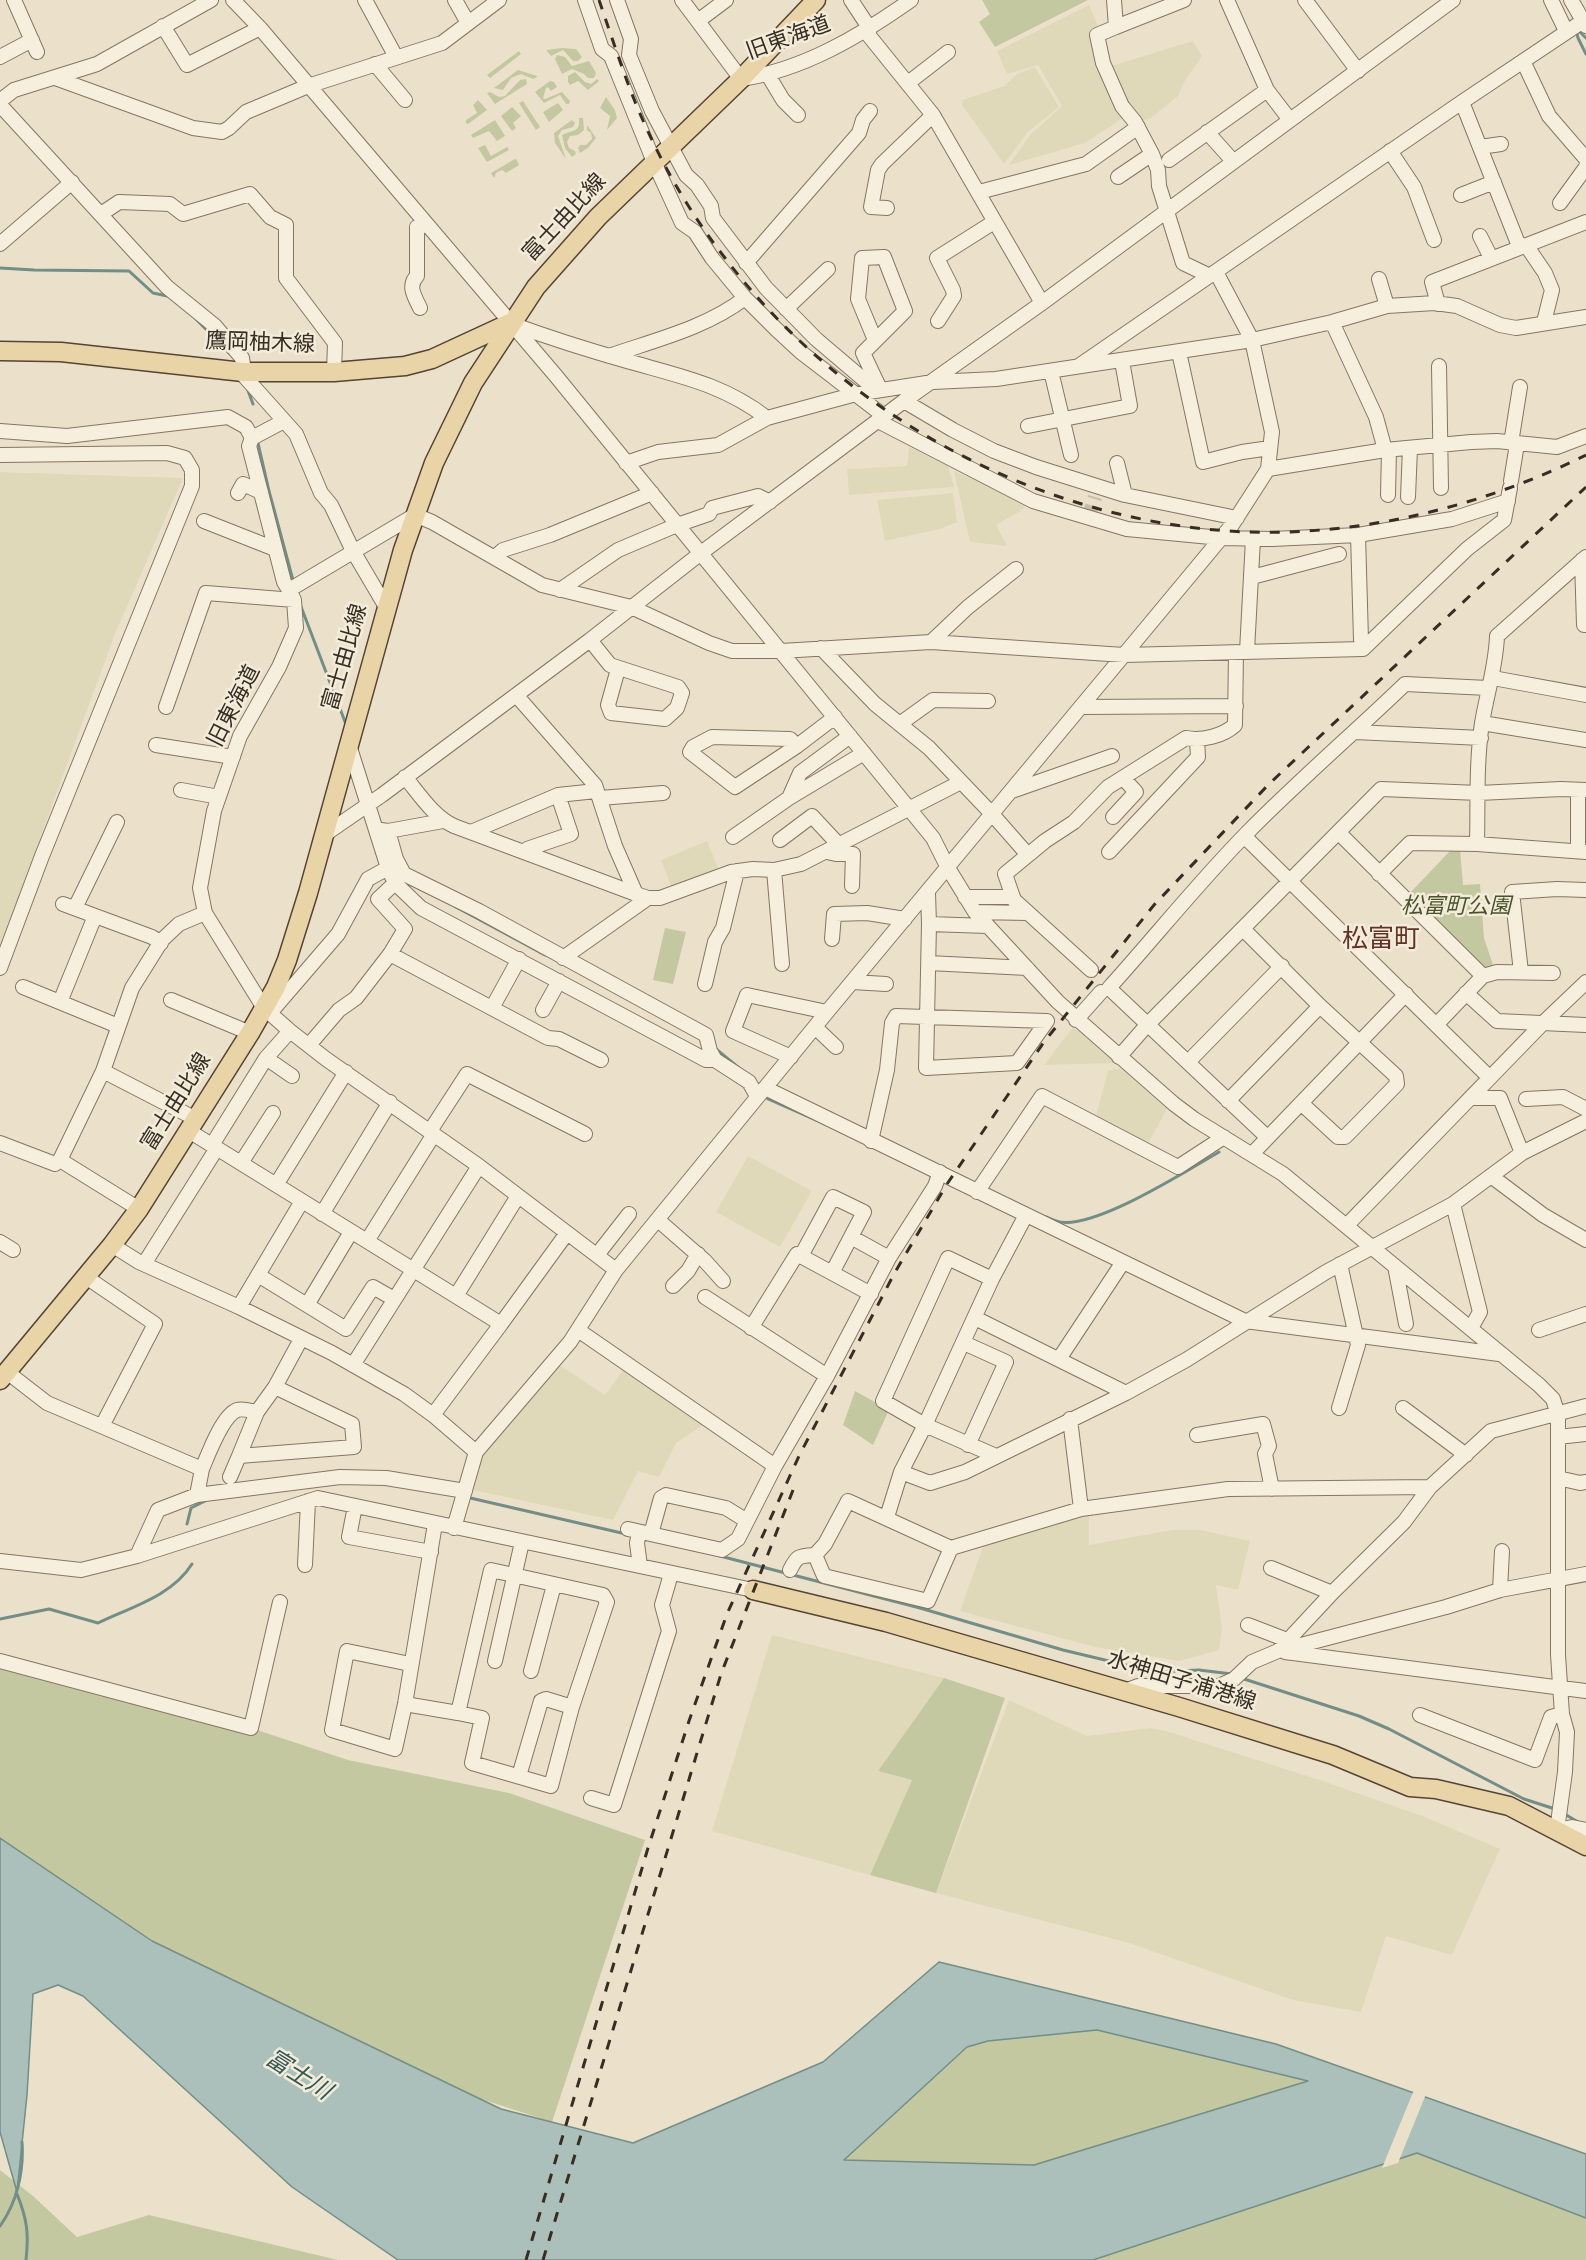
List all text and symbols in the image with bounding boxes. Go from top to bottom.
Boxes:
street label: 旧東海道 [743,13,835,67]
street label: 富士由比線 [519,170,613,268]
street label: 鷹岡柚木線 [205,330,315,360]
street label: 富士由比線 [319,601,375,715]
street label: 旧東海道 [204,662,268,752]
park label: 松富町公園 [1401,896,1511,922]
district label: 松富町 [1342,926,1420,958]
street label: 富士由比線 [138,1049,218,1157]
street label: 水神田子浦港線 [1104,1648,1258,1718]
water label: 富士川 [259,2046,335,2108]

